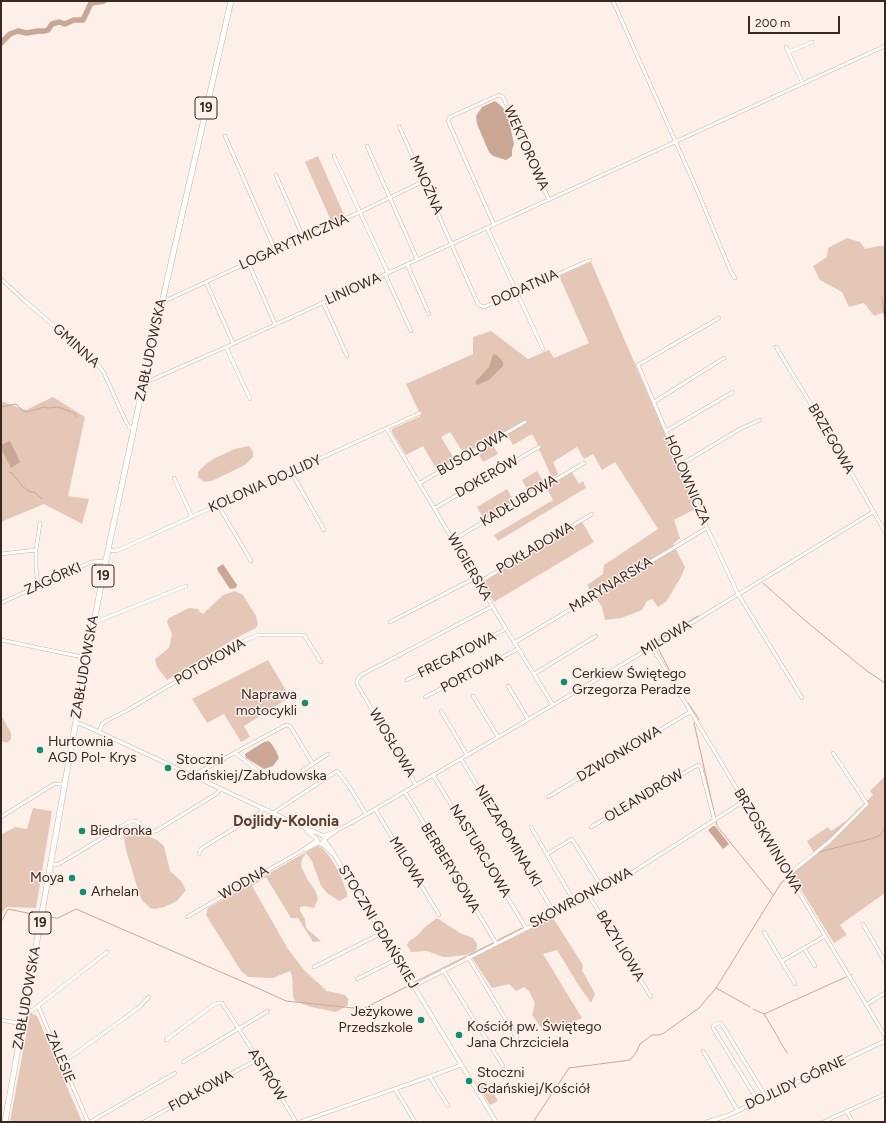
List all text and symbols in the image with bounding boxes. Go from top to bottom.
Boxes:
scale bar [750,8,842,34]
text: 200 m [755,16,790,30]
road number: 19 [195,97,217,119]
street label: WEKTOROWA [500,103,552,193]
street label: MNOŻNA [406,153,446,217]
street label: LOGARYTMICZNA [237,210,351,274]
street label: DODATNIA [489,266,561,310]
street label: LINIOWA [323,269,383,309]
street label: ZABŁUDOWSKA [132,297,170,403]
street label: GMINNA [49,321,103,371]
street label: BRZEGOWA [804,401,858,477]
street label: BUSOLOWA [434,426,510,480]
street label: HOLOWNICZA [661,433,713,527]
street label: KOLONIA DOJLIDY [206,452,324,516]
street label: DOKERÓW [452,452,522,502]
street label: KADŁUBOWA [478,472,560,530]
street label: POKŁADOWA [493,518,577,578]
street label: WIGIERSKA [443,530,495,604]
street label: MARYNARSKA [566,554,656,616]
street label: ZAGÓRKI [22,559,84,599]
road number: 19 [92,565,114,587]
street label: ZABŁUDOWSKA [68,614,102,720]
street label: MILOWA [638,616,694,660]
street label: FREGATOWA [415,628,499,682]
street label: POTOKOWA [172,635,248,689]
street label: PORTOWA [438,649,506,697]
place label: Cerkiew Świętego Grzegorza Peradze [572,666,691,698]
marker: Cerkiew Świętego Grzegorza Peradze [559,677,569,687]
place label: Naprawa motocykli [236,687,297,720]
marker: Naprawa motocykli [300,698,310,708]
street label: WIOSŁOWA [365,706,419,780]
street label: DZWONKOWA [574,722,664,786]
place label: Hurtownia AGD Pol- Krys [48,734,136,766]
marker: Hurtownia AGD Pol- Krys [35,745,45,755]
place label: Stoczni Gdańskiej/Zabłudowska [176,752,327,784]
marker: Stoczni Gdańskiej/Zabłudowska [163,763,173,773]
street label: OLEANDRÓW [601,766,687,826]
street label: NIEZAPOMINAJKI [471,782,545,890]
street label: BRZOSKWINIOWA [730,786,806,896]
street label: NASTURCJOWA [446,801,514,901]
district label: Dojlidy-Kolonia [233,813,339,831]
street label: BERBERYSOWA [417,820,483,916]
place label: Biedronka [90,823,152,839]
marker: Biedronka [77,826,87,836]
street label: MILOWA [385,834,429,890]
street label: WODNA [216,862,272,904]
street label: STOCZNI GDAŃSKIEJ [334,862,422,992]
street label: SKOWRONKOWA [527,864,635,932]
place label: Moya [30,870,64,886]
marker: Moya [67,873,77,883]
place label: Arhelan [91,884,139,900]
marker: Arhelan [78,887,88,897]
street label: BAZYLIOWA [592,908,648,984]
road number: 19 [29,912,51,934]
street label: ZABŁUDOWSKA [10,945,44,1051]
place label: Jeżykowe Przedszkole [339,1004,413,1036]
marker: Jeżykowe Przedszkole [416,1015,426,1025]
place label: Kościół pw. Świętego Jana Chrzciciela [467,1019,602,1052]
street label: ZALESIE [42,1029,78,1085]
marker: Kościół pw. Świętego Jana Chrzciciela [454,1030,464,1040]
street label: ASTRÓW [244,1046,290,1104]
street label: DOJLIDY GÓRNE [743,1052,849,1114]
place label: Stoczni Gdańskiej/Kościół [477,1065,590,1098]
street label: FIOŁKOWA [166,1066,236,1116]
marker: Stoczni Gdańskiej/Kościół [464,1076,474,1086]

